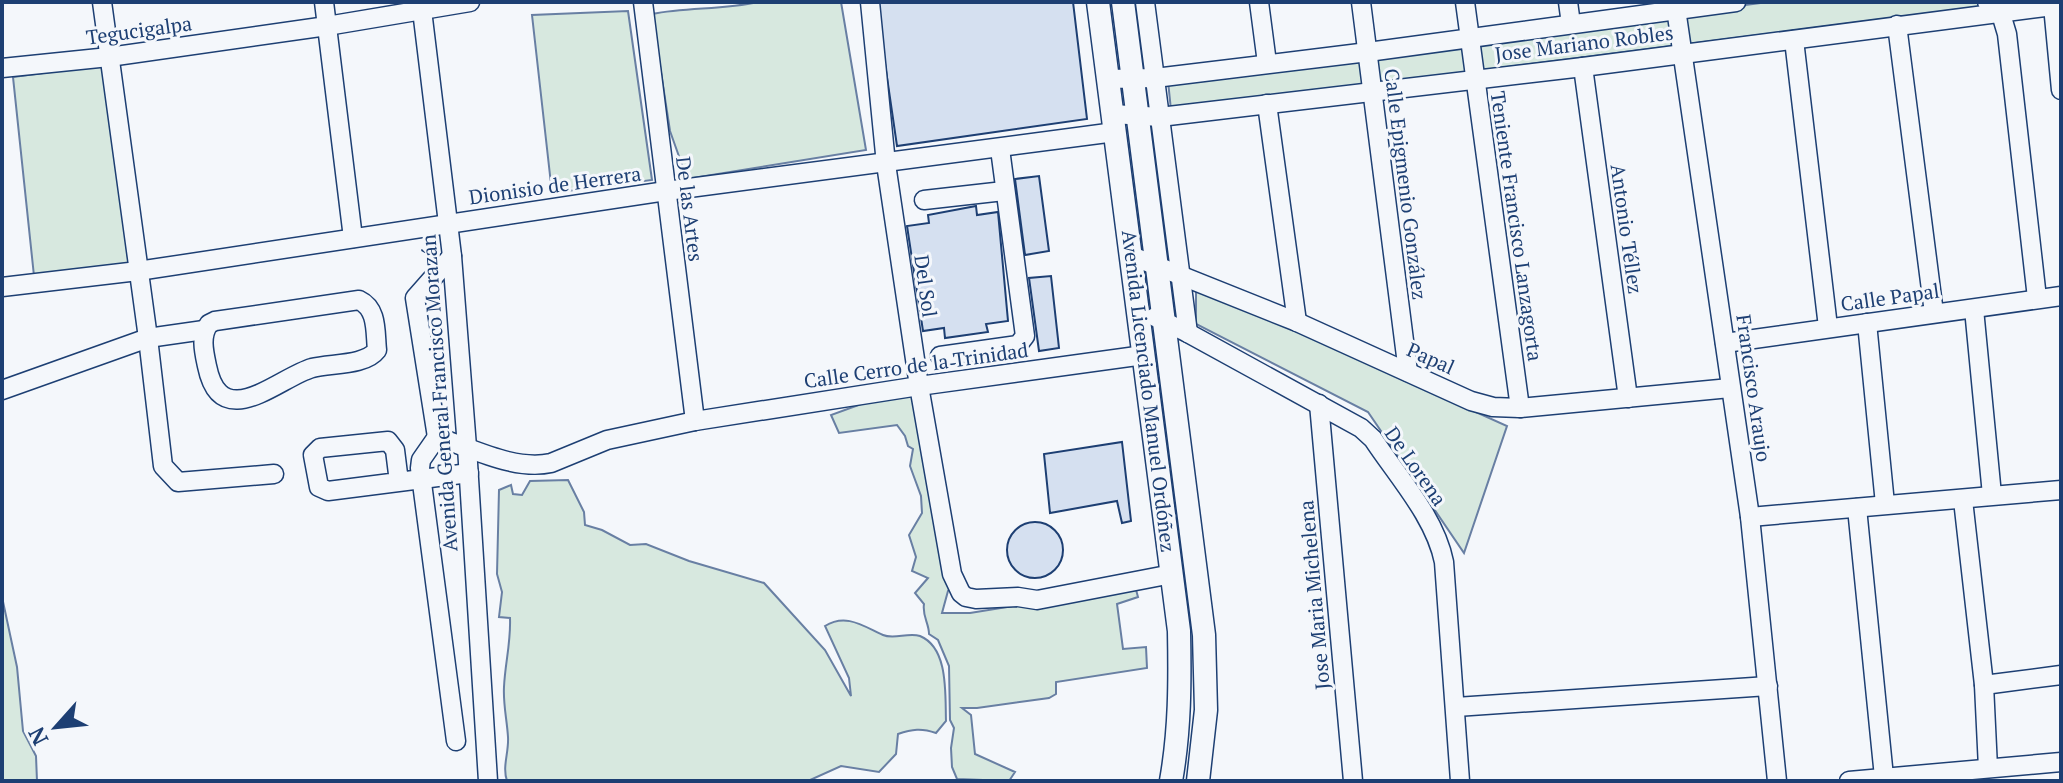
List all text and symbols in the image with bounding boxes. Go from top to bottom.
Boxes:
street label: Tegucigalpa [84,9,194,51]
street label: Jose Mariano Robles [1493,19,1675,67]
street label: Calle Epigmenio González [1378,67,1434,301]
street label: Teniente Francisco Lanzagorta [1485,89,1549,363]
street label: De las Artes [670,155,710,263]
street label: Dionisio de Herrera [467,160,643,210]
street label: Antonio Téllez [1605,162,1649,296]
street label: Avenida Licenciado Manuel Ordóñez [1116,228,1182,554]
street label: Avenida General Francisco Morazán [414,233,464,552]
street label: Del Sol [908,253,944,319]
street label: Calle Papal [1839,277,1941,317]
street label: Francisco Araujo [1730,312,1778,464]
street label: Calle Cerro de la Trinidad [802,336,1030,394]
street label: Papal [1403,336,1459,380]
street label: De Lorena [1379,421,1453,511]
street label: Jose Maria Michelena [1292,499,1336,691]
north arrow [16,687,96,767]
text: N [21,722,54,750]

